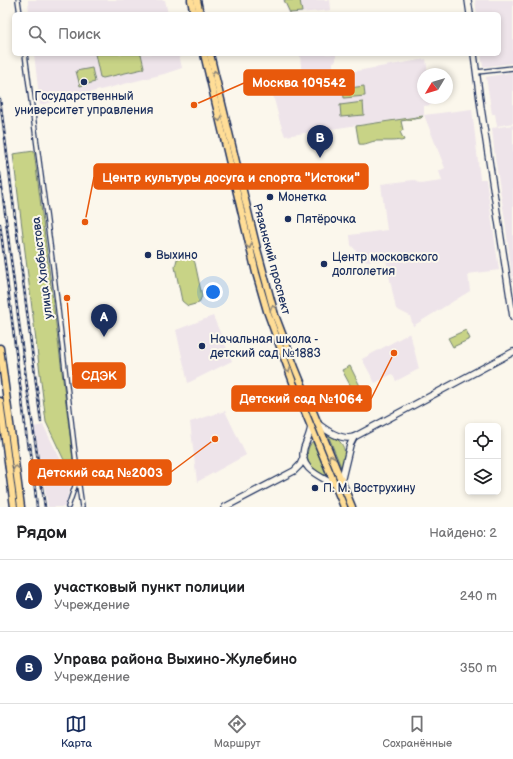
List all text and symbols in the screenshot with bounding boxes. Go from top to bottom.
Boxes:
search box [12,12,501,56]
icon: search [26,23,48,45]
text: Поиск [58,25,101,44]
north arrow [417,68,453,104]
one-way arrow [211,70,219,76]
callout: Москва 109542 [244,70,354,95]
text: Москва 109542 [252,75,346,91]
marker: Государственный университет управления [79,77,89,87]
place label: Государственный университет управления [15,89,154,118]
one-way arrow [214,115,223,122]
pin: B [307,125,333,158]
callout: Центр культуры досуга и спорта "Истоки" [94,164,368,189]
text: Центр культуры досуга и спорта "Истоки" [102,170,360,186]
place label: Монетка [278,190,327,205]
marker: Монетка [265,192,275,202]
street label: Рязанский проспект [249,202,294,317]
place label: Пятёрочка [296,212,356,227]
marker: Пятёрочка [283,214,293,224]
street label: улица Хлобыстова [29,216,56,320]
one-way arrow [245,242,253,249]
place label: Выхино [156,248,197,263]
marker: Выхино [143,250,153,260]
place label: Центр московского долголетия [332,250,438,279]
marker: Центр московского долголетия [319,259,329,269]
your location [203,282,223,302]
pin: A [91,304,117,337]
one-way arrow [269,304,278,311]
place label: Начальная школа - детский сад №1883 [210,332,321,361]
marker: Начальная школа - детский сад №1883 [197,341,207,351]
callout: СДЭК [73,363,125,388]
one-way arrow [283,366,291,373]
text: СДЭК [81,368,117,384]
callout: Детский сад №1064 [232,386,371,411]
text: Детский сад №1064 [239,391,363,407]
map controls [465,423,501,495]
button: locate [465,423,501,459]
one-way arrow [328,454,336,461]
button: layers [465,459,501,495]
callout: Детский сад №2003 [29,460,171,485]
one-way arrow [12,465,21,472]
text: Детский сад №2003 [37,465,163,481]
place label: П. М. Вострухину [323,481,416,496]
marker: П. М. Вострухину [310,483,320,493]
text: Рядом [16,523,67,543]
text: Найдено: 2 [429,525,497,541]
text: участковый пункт полиции [54,578,245,597]
text: A [25,588,33,604]
text: 240 m [460,588,497,604]
text: Учреждение [54,597,130,613]
text: Управа района Выхино-Жулебино [54,650,297,669]
text: B [24,660,34,676]
text: 350 m [460,660,497,676]
text: Учреждение [54,669,130,685]
tab: Карта [61,713,92,750]
tab: Маршрут [214,713,261,750]
tab: Сохранённые [383,713,452,750]

